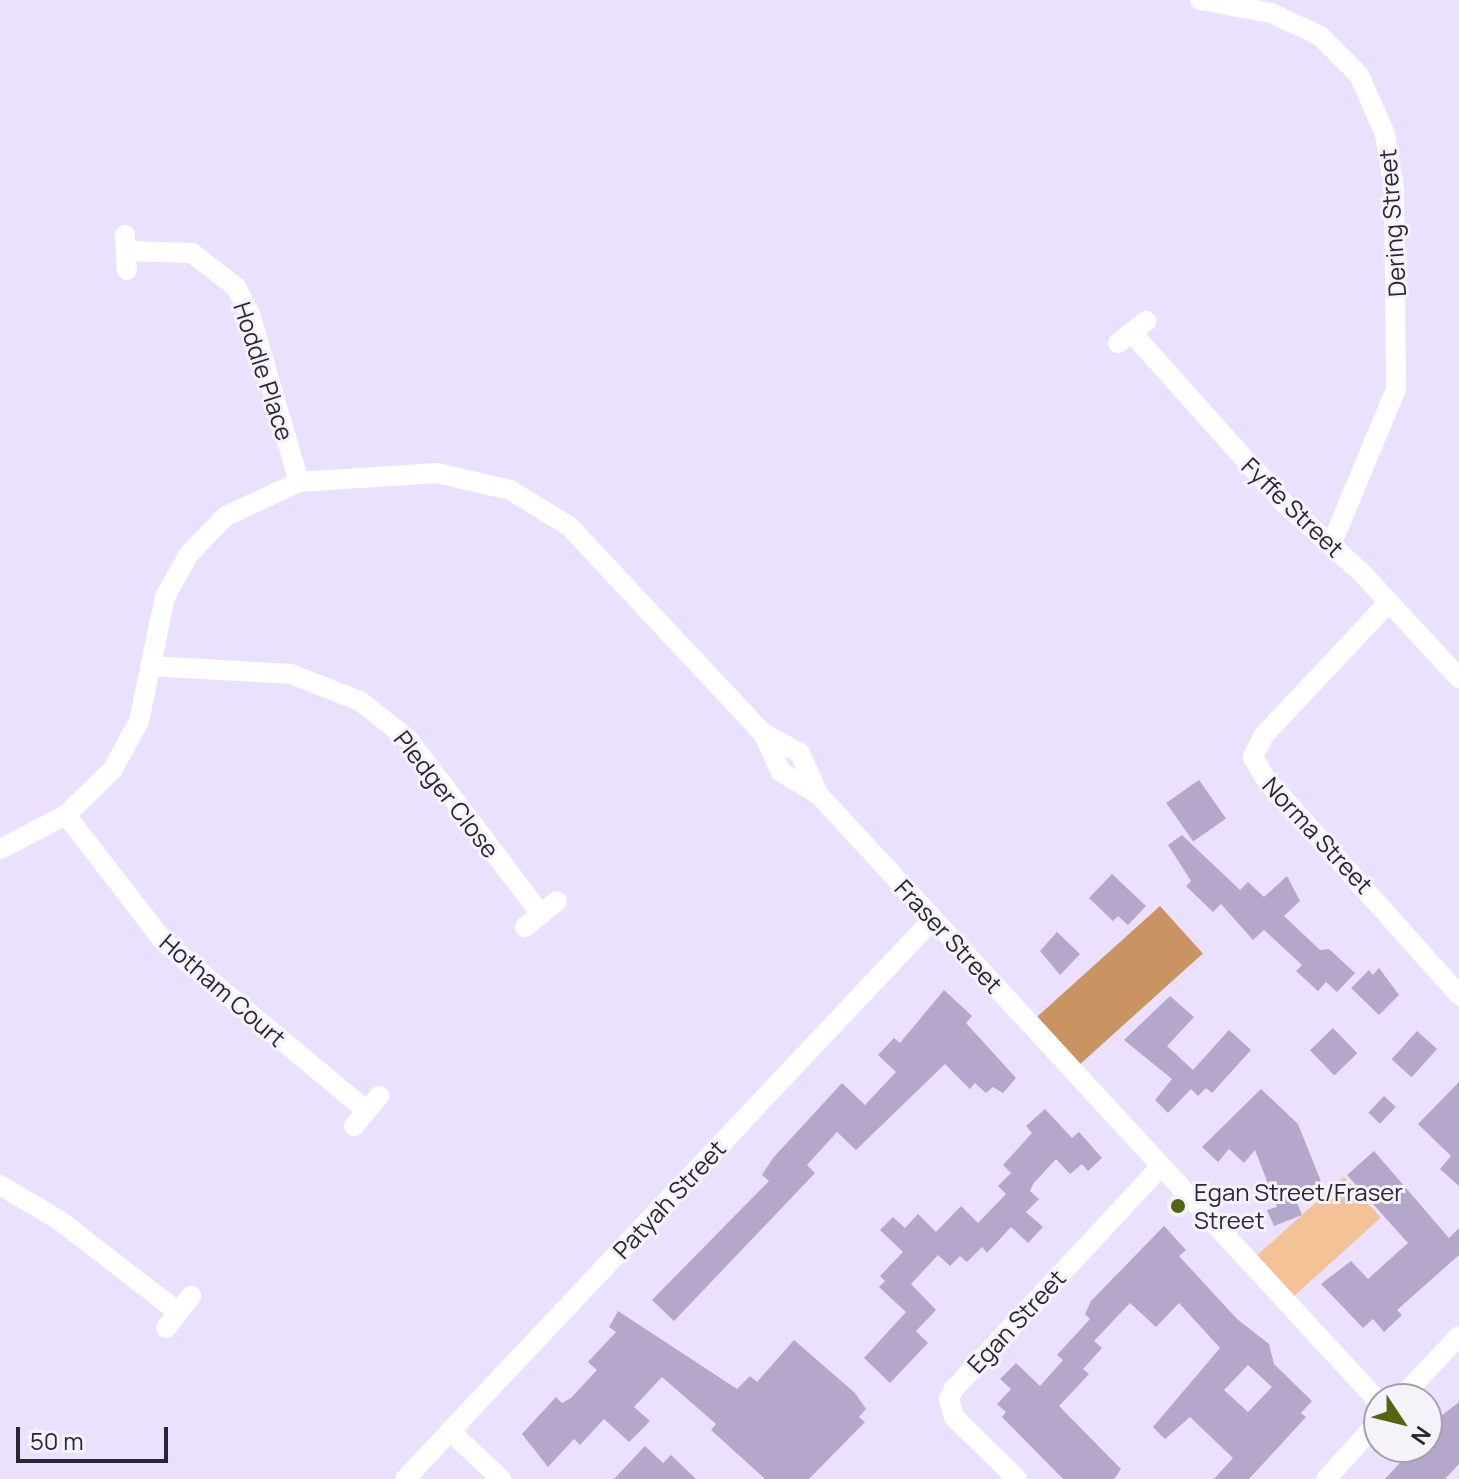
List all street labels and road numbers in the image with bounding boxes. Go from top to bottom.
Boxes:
street label: Dering Street [1372,148,1412,298]
street label: Hoddle Place [228,298,300,444]
street label: Fyffe Street [1236,451,1350,563]
street label: Pledger Close [388,725,506,863]
street label: Norma Street [1257,771,1379,899]
street label: Fraser Street [889,873,1009,999]
street label: Hotham Court [154,928,292,1052]
street label: Patyah Street [607,1134,731,1264]
street label: Egan Street [961,1263,1071,1379]

